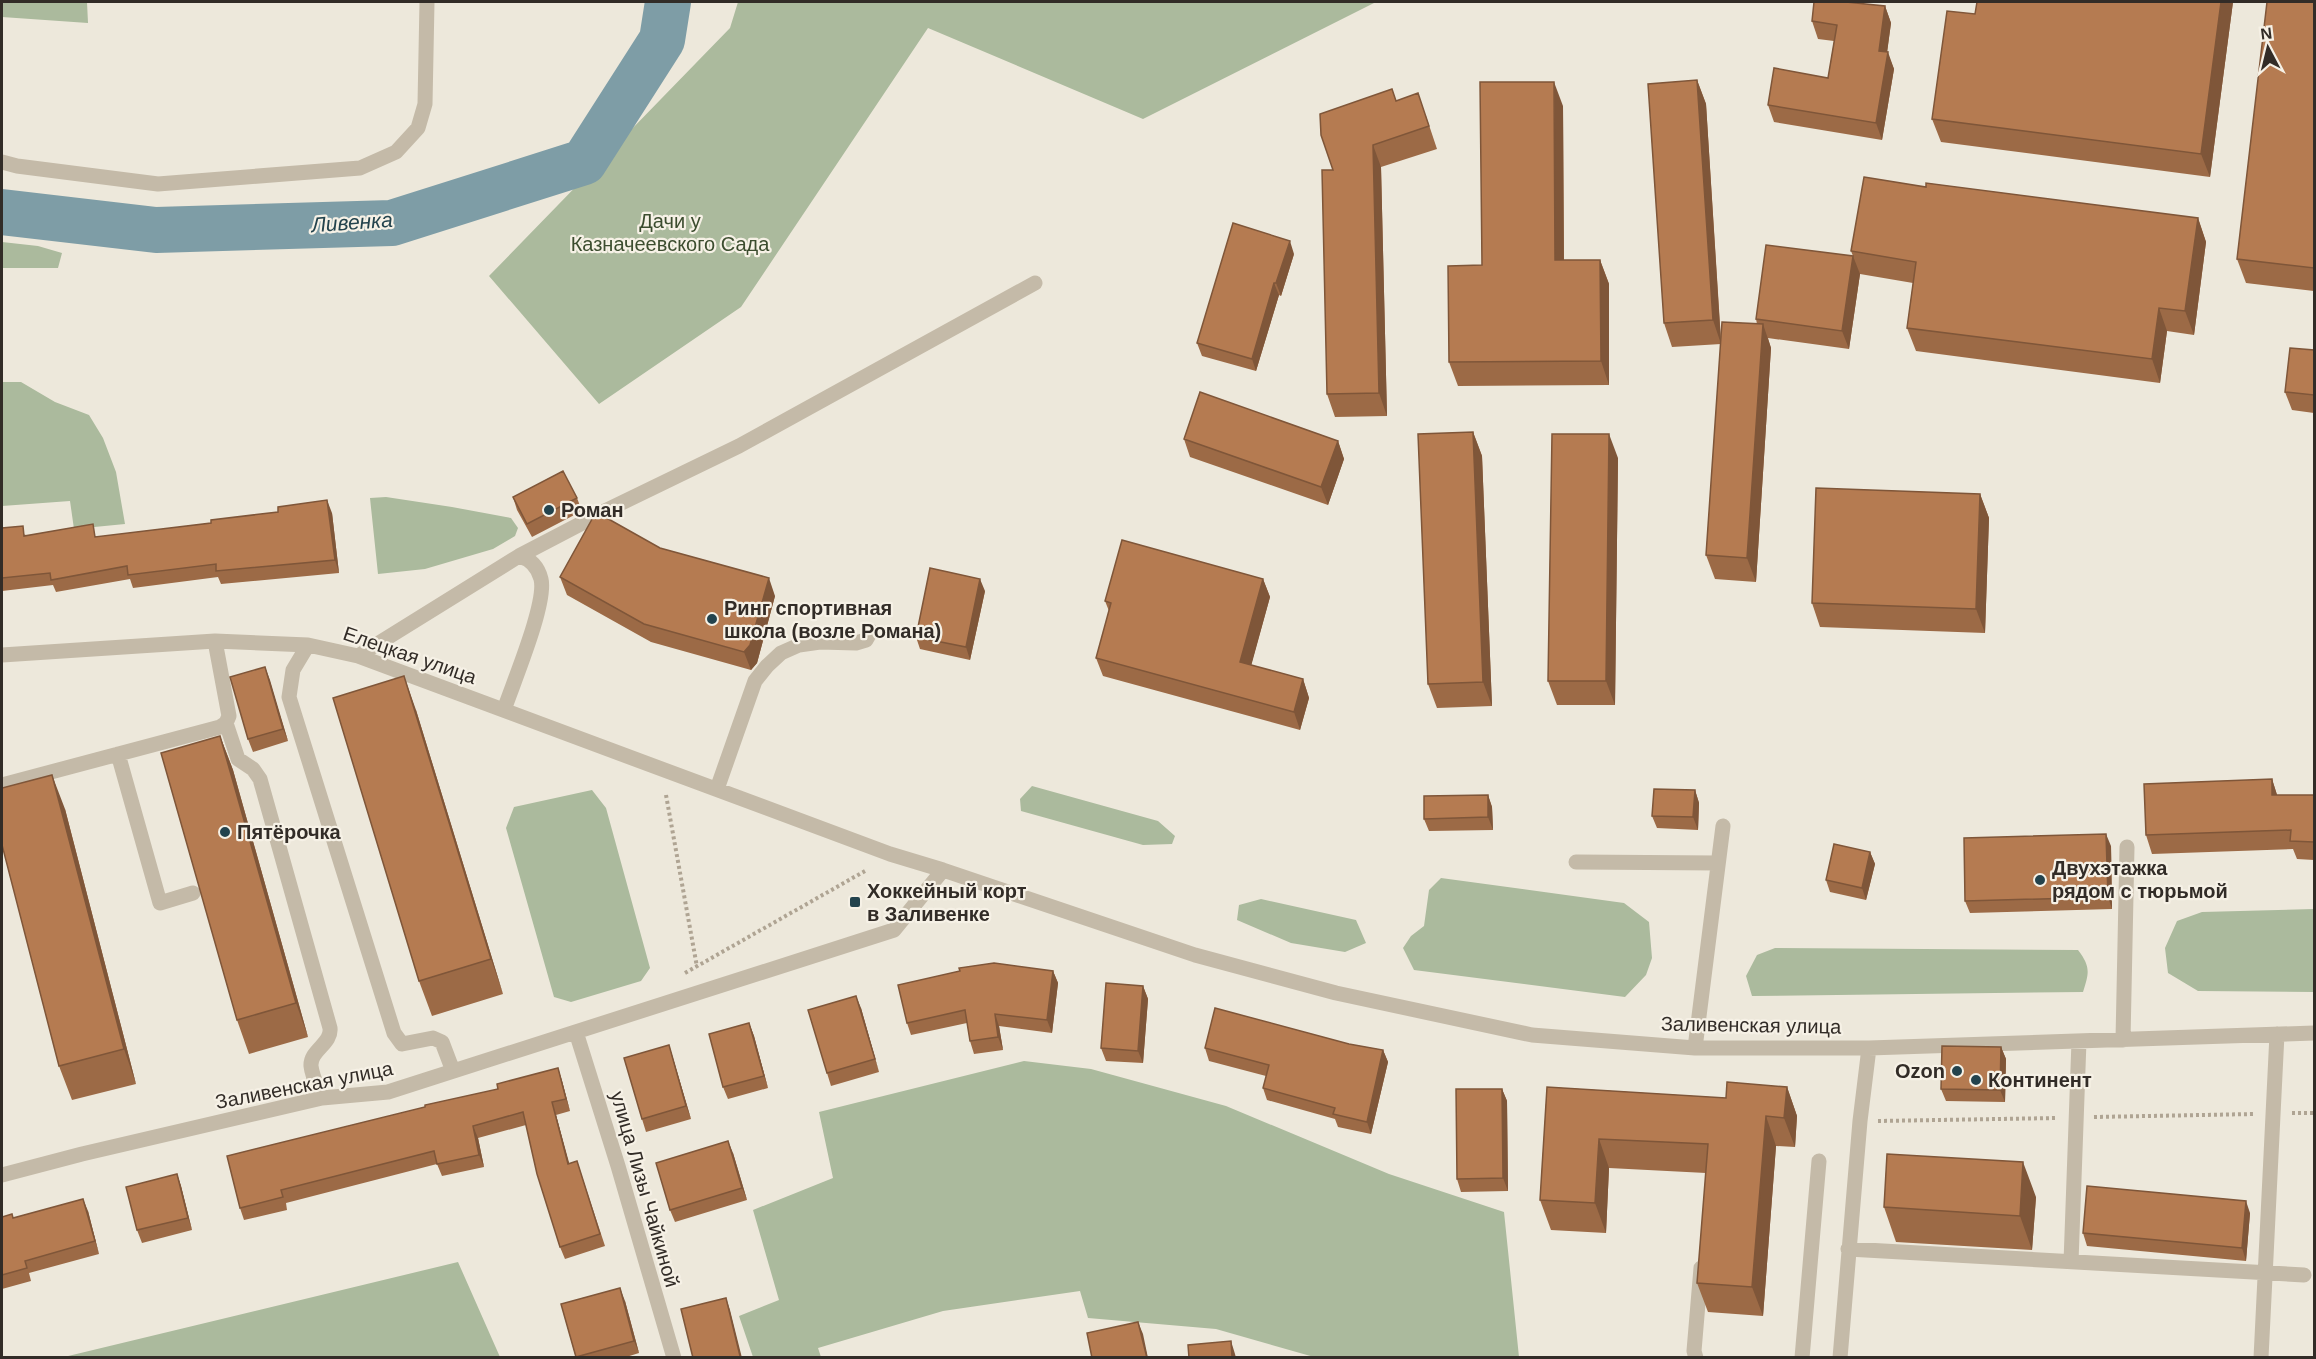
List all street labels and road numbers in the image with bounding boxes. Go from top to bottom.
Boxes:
street label: Елецкая улица [341,622,480,688]
street label: Заливенская улица [1661,1012,1842,1038]
street label: Заливенская улица [213,1057,395,1113]
street label: улица Лизы Чайкиной [606,1088,684,1290]

